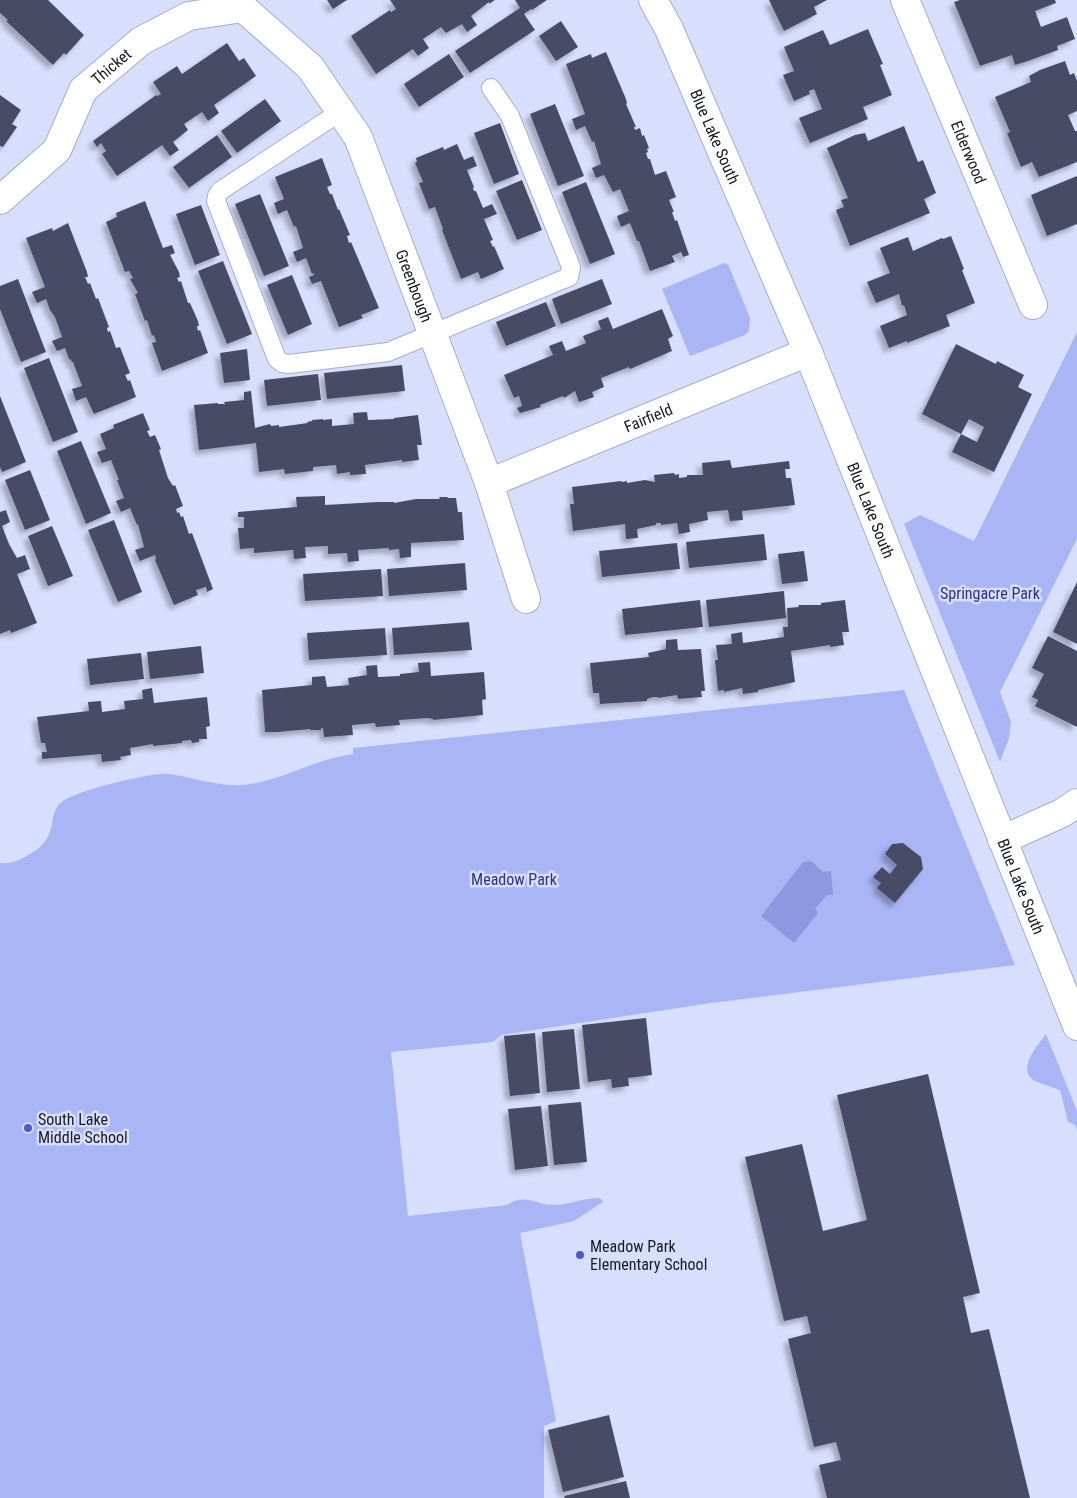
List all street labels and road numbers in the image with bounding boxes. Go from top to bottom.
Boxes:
street label: Thicket [88,44,135,89]
street label: Blue Lake South [686,86,744,187]
street label: Elderwood [947,118,990,187]
street label: Greenbough [391,247,436,325]
street label: Fairfield [621,400,675,437]
street label: Blue Lake South [843,460,898,561]
street label: Blue Lake South [993,836,1048,937]

